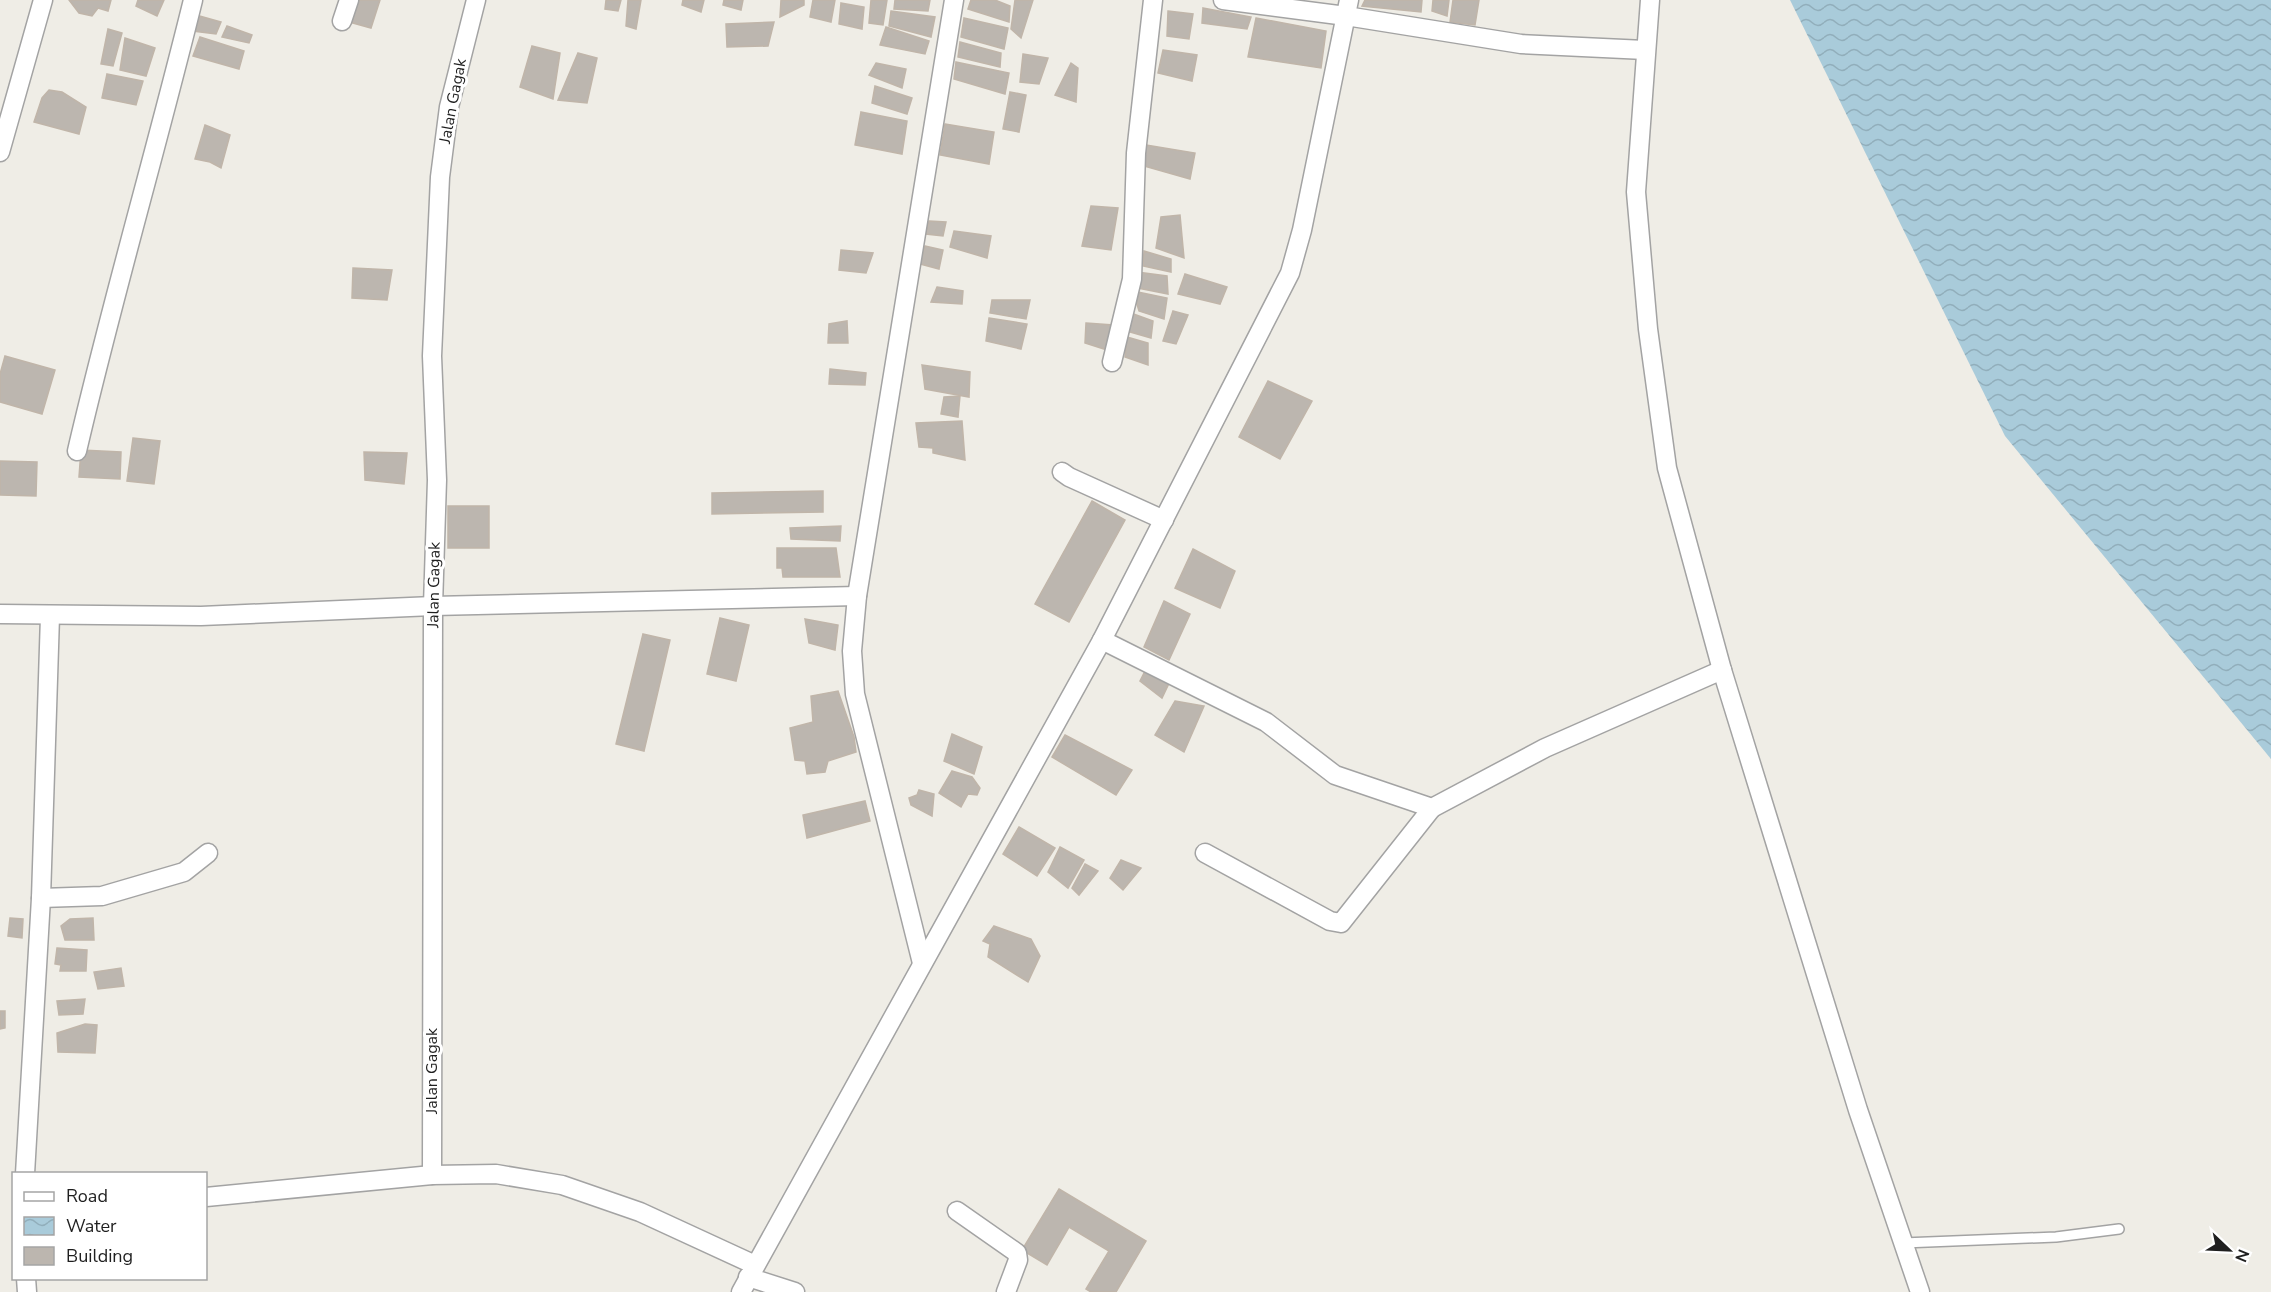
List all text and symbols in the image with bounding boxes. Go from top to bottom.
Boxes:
street label: Jalan Gagak [434,56,472,146]
street label: Jalan Gagak [422,541,446,629]
street label: Jalan Gagak [421,1027,443,1115]
legend [12,1172,207,1280]
text: Road [66,1184,108,1208]
text: Water [66,1214,117,1238]
north arrow [2199,1220,2259,1280]
text: Building [66,1244,133,1268]
text: N [2229,1246,2254,1265]

